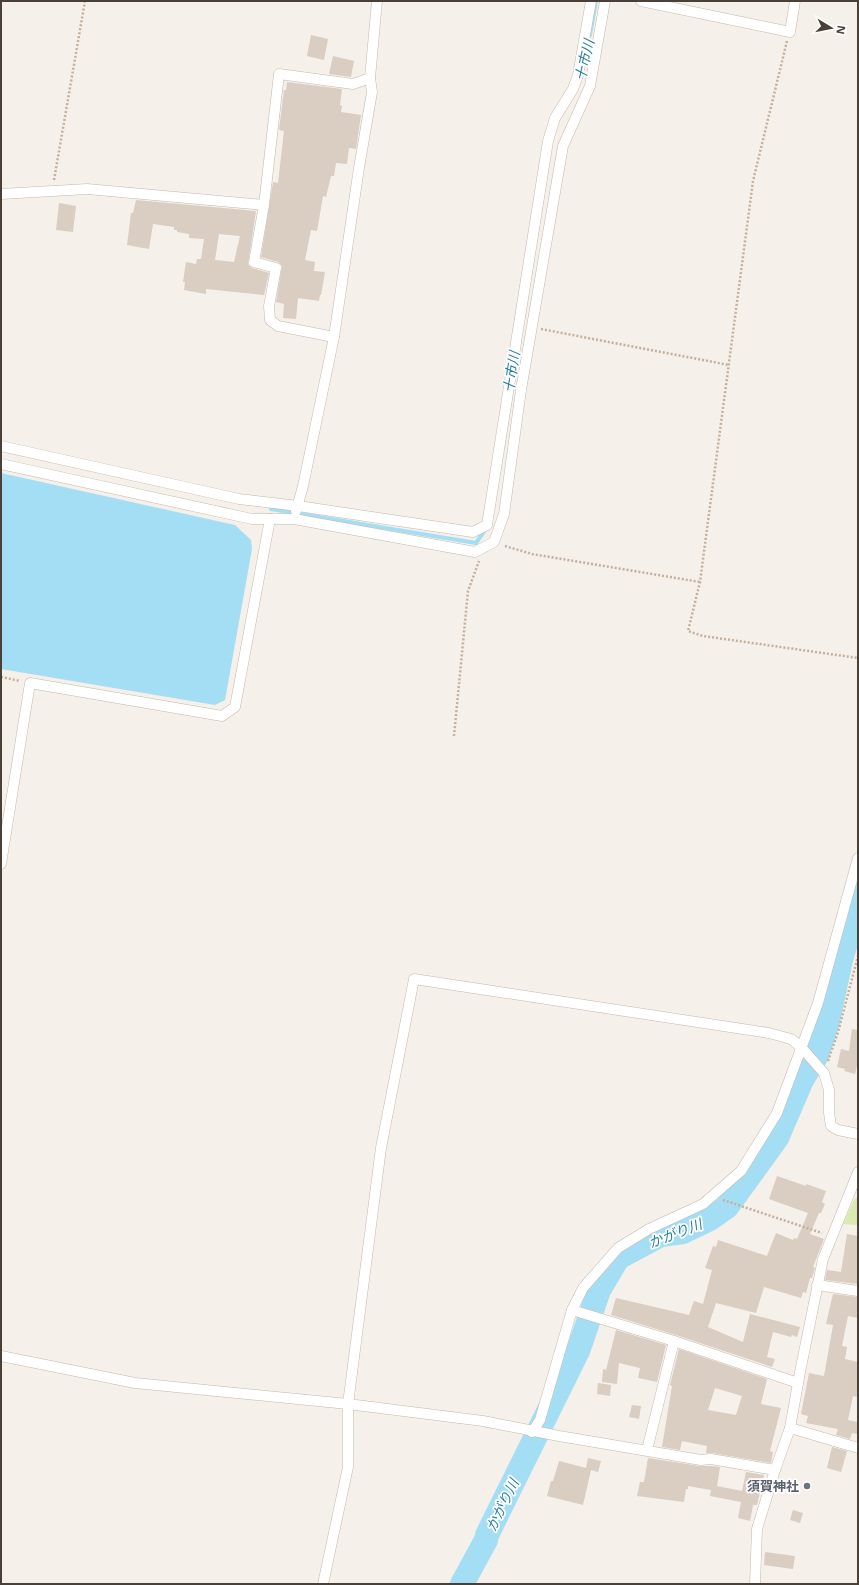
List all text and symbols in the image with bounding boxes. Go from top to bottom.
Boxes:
north arrow [811,8,851,48]
text: N [833,24,850,36]
water label: 十市川 [570,35,598,83]
water label: 十市川 [498,348,524,394]
water label: かがり川 [645,1213,706,1252]
water label: かがり川 [481,1474,524,1534]
place label: 須賀神社 [747,1477,799,1495]
marker: 須賀神社 [802,1481,812,1491]

